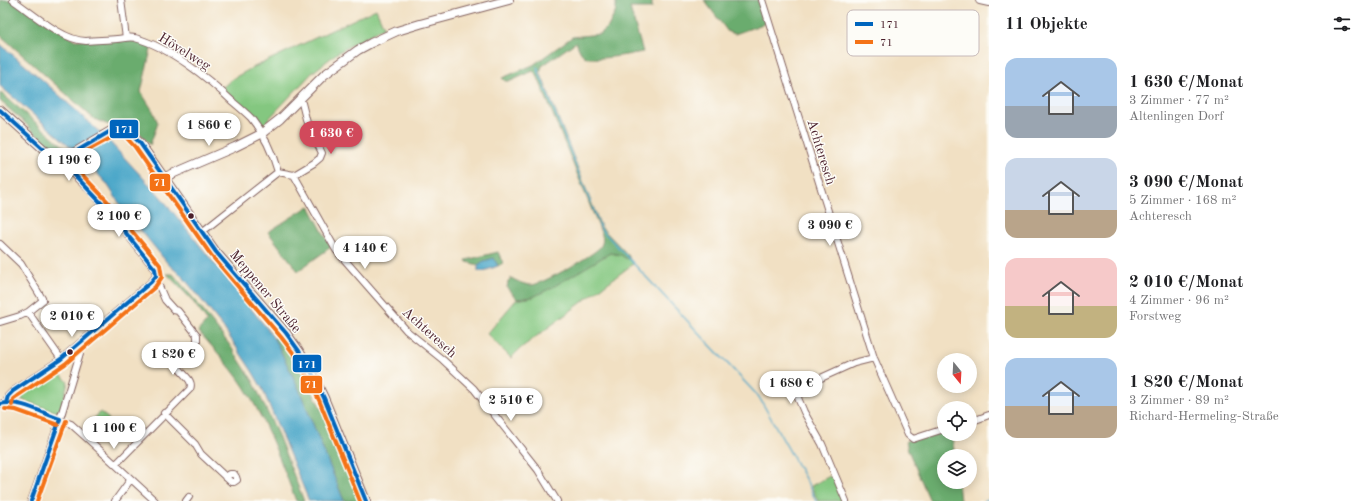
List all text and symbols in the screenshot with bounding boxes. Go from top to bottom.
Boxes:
legend [847,10,979,56]
icon: filters [1331,13,1353,35]
text: 11 Objekte [1005,16,1088,33]
text: 171 [880,20,899,31]
street label: Hövelweg [156,30,213,74]
text: 71 [880,38,893,49]
icon: home [1037,74,1085,122]
text: 1 630 €/Monat [1129,74,1243,91]
text: 3 Zimmer · 77 m² [1129,94,1229,107]
text: Altenlingen Dorf [1129,110,1224,123]
pin: 1 860 € [172,113,246,147]
street label: Achteresch [804,118,838,187]
line badge: 171 [109,119,139,139]
text: 1 860 € [187,119,231,132]
pin: 1 630 € [294,121,368,155]
text: 171 [114,125,134,136]
text: 1 630 € [309,127,353,140]
pin: 1 190 € [32,148,106,182]
text: 1 190 € [47,154,91,167]
line badge: 71 [149,173,171,192]
icon: home [1037,174,1085,222]
text: 3 090 €/Monat [1129,174,1243,191]
text: 71 [154,178,166,189]
text: 5 Zimmer · 168 m² [1129,194,1237,207]
pin: 2 100 € [82,204,156,238]
text: 2 100 € [97,210,141,223]
text: Achteresch [1129,210,1192,223]
unlabelled marker [186,211,196,221]
pin: 3 090 € [793,213,867,247]
text: 3 090 € [808,219,852,232]
pin: 4 140 € [328,236,402,270]
text: 4 140 € [343,242,387,255]
street label: Meppener Straße [227,248,304,336]
icon: home [1037,274,1085,322]
text: 2 010 €/Monat [1129,274,1243,291]
text: 4 Zimmer · 96 m² [1129,294,1229,307]
pin: 2 010 € [35,304,109,338]
street label: Achteresch [399,305,459,361]
text: 2 010 € [50,310,94,323]
text: Forstweg [1129,310,1181,323]
pin: 1 820 € [136,342,210,376]
unlabelled marker [65,347,75,357]
text: 1 820 € [151,348,195,361]
north arrow [937,353,977,393]
map controls [937,353,977,489]
line badge: 171 [292,354,322,373]
text: 171 [297,360,317,371]
pin: 1 680 € [754,371,828,405]
icon: home [1037,374,1085,422]
text: 1 820 €/Monat [1129,374,1243,391]
line badge: 71 [300,375,323,394]
text: 1 680 € [769,377,813,390]
text: 71 [305,380,317,391]
pin: 2 510 € [474,388,548,422]
text: 2 510 € [489,394,533,407]
text: 3 Zimmer · 89 m² [1129,394,1229,407]
button: locate [937,401,977,441]
text: Richard-Hermeling-Straße [1129,410,1279,423]
pin: 1 100 € [77,416,151,450]
text: 1 100 € [92,422,136,435]
button: layers [937,449,977,489]

